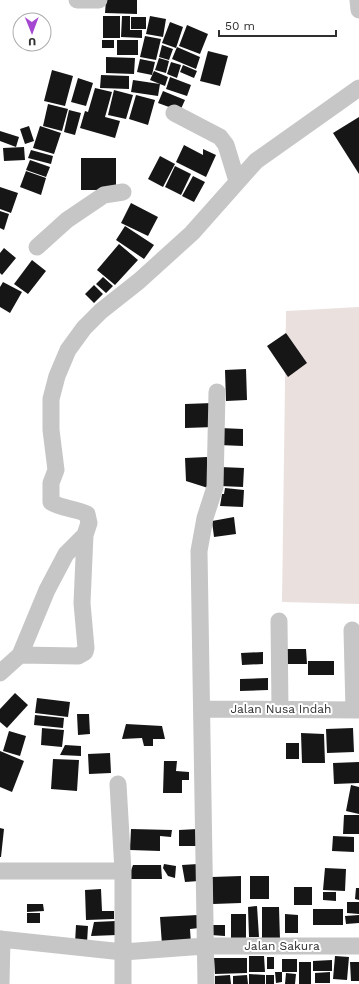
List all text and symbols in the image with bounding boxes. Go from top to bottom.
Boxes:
north arrow [12,12,52,52]
scale bar [219,12,336,38]
text: 50 m [225,19,255,33]
text: U [28,35,36,48]
street label: Jalan Nusa Indah [230,702,332,716]
street label: Jalan Sakura [244,939,320,953]

